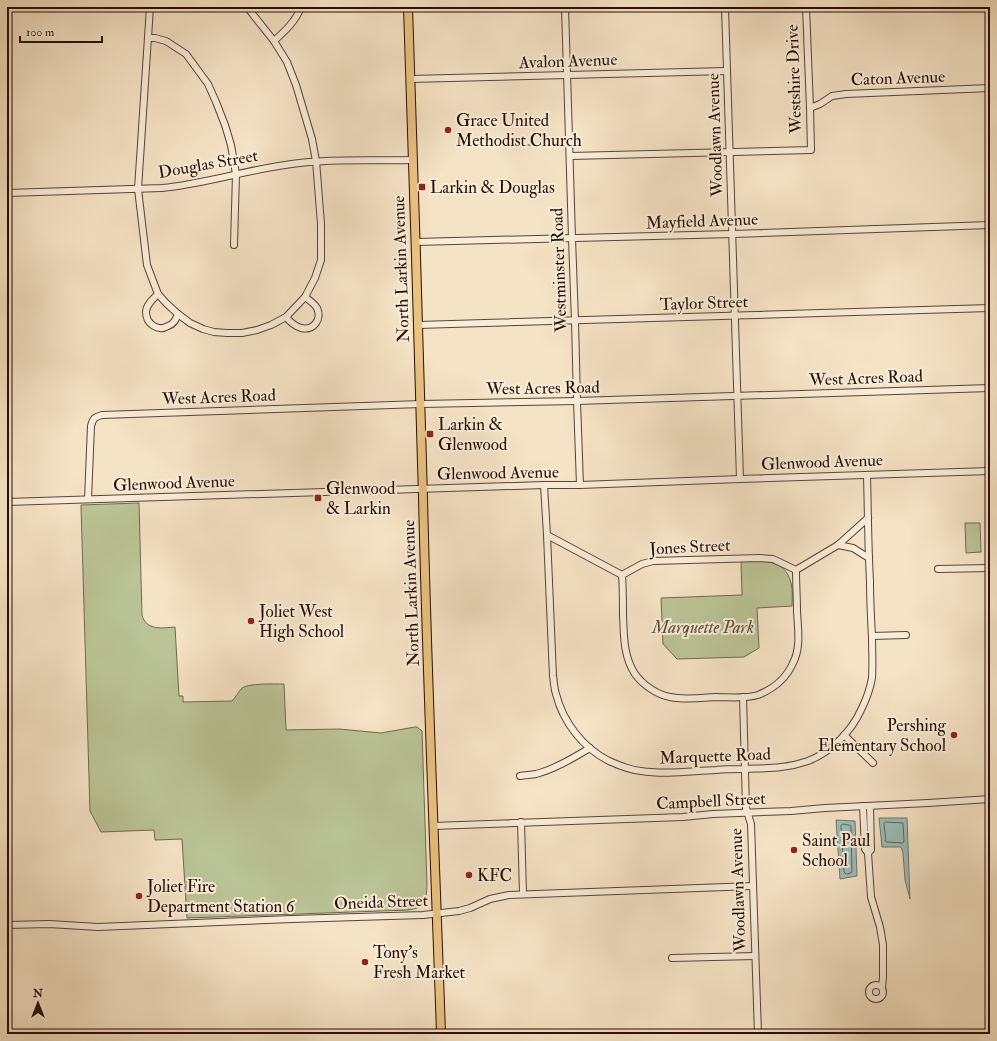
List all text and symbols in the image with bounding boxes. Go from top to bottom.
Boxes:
scale bar [20,18,102,44]
street label: Westshire Drive [782,24,806,135]
text: 100 m [26,25,55,40]
street label: Avalon Avenue [517,49,618,73]
street label: Caton Avenue [850,66,946,90]
street label: Woodlawn Avenue [702,73,728,198]
place label: Grace United Methodist Church [456,110,582,151]
marker: Grace United Methodist Church [443,125,453,135]
street label: Douglas Street [156,145,260,183]
place label: Larkin & Douglas [430,177,555,198]
marker: Larkin & Douglas [417,182,427,192]
street label: North Larkin Avenue [388,195,414,343]
street label: Westminster Road [546,207,572,334]
street label: Mayfield Avenue [645,209,759,234]
street label: Taylor Street [660,291,749,316]
street label: West Acres Road [808,365,924,391]
street label: West Acres Road [485,376,601,400]
street label: West Acres Road [161,384,277,410]
place label: Larkin & Glenwood [438,414,508,455]
marker: Larkin & Glenwood [425,429,435,439]
street label: Glenwood Avenue [761,449,883,475]
street label: Glenwood Avenue [437,461,559,485]
street label: Glenwood Avenue [113,470,235,496]
place label: Glenwood & Larkin [326,478,396,519]
marker: Glenwood & Larkin [313,493,323,503]
street label: North Larkin Avenue [398,519,424,667]
street label: Jones Street [648,534,732,561]
place label: Joliet West High School [258,601,345,642]
marker: Joliet West High School [246,616,256,626]
park label: Marquette Park [651,617,754,638]
place label: Pershing Elementary School [818,715,947,757]
marker: Pershing Elementary School [949,730,959,740]
street label: Marquette Road [659,744,772,768]
street label: Campbell Street [656,788,767,815]
street label: Woodlawn Avenue [725,828,751,953]
place label: Saint Paul School [802,830,871,871]
marker: Saint Paul School [789,845,799,855]
place label: KFC [477,865,512,886]
marker: KFC [464,870,474,880]
place label: Joliet Fire Department Station 6 [146,876,296,918]
street label: Oneida Street [334,890,429,914]
marker: Joliet Fire Department Station 6 [134,891,144,901]
place label: Tony's Fresh Market [373,942,465,983]
marker: Tony's Fresh Market [360,957,370,967]
north arrow [18,983,58,1023]
text: N [32,987,44,1000]

